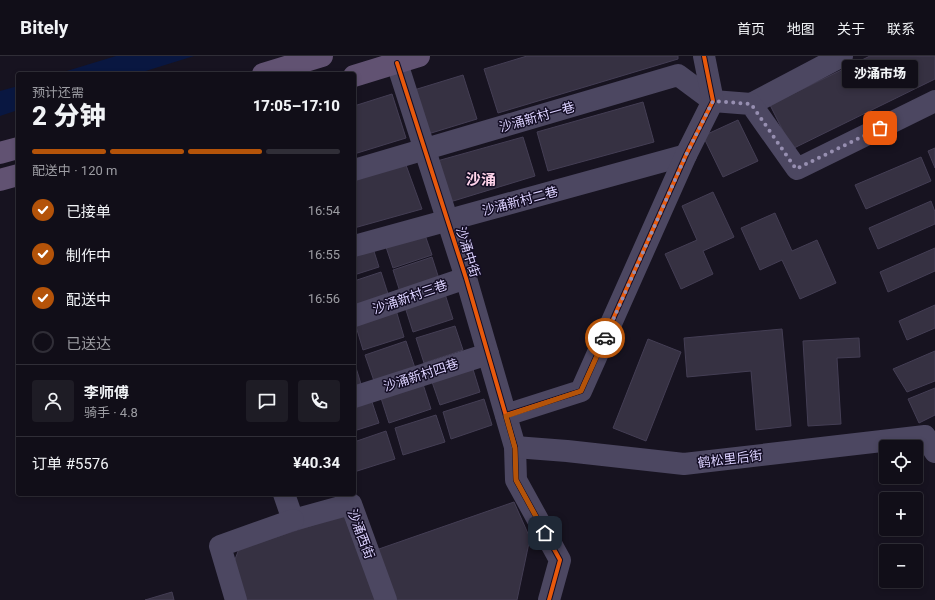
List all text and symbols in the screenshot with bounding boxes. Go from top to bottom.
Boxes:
text: Bitely [20,16,68,39]
text: 首页 [737,21,765,37]
text: 地图 [787,21,815,37]
text: 关于 [837,21,865,37]
text: 联系 [887,21,915,37]
callout: 沙涌市场 [842,60,918,88]
text: 沙涌市场 [854,66,906,81]
text: 预计还需 [32,85,84,100]
text: 17:05–17:10 [253,97,340,115]
street label: 沙涌新村一巷 [497,99,577,135]
text: 2 分钟 [32,101,105,131]
pin [863,111,897,145]
icon: bag [869,117,891,139]
text: 配送中 · 120 m [32,163,117,178]
district label: 沙涌 [466,171,496,189]
street label: 沙涌新村二巷 [480,184,560,218]
icon: check [32,199,54,221]
text: 已接单 [66,203,111,221]
text: 16:54 [308,203,340,218]
street label: 沙涌中街 [453,225,483,279]
icon: check [32,243,54,265]
text: 制作中 [66,247,111,265]
text: 16:55 [308,247,340,262]
street label: 沙涌新村三巷 [371,277,449,317]
icon: check [32,287,54,309]
text: 配送中 [66,291,111,309]
text: 16:56 [308,291,340,306]
courier [585,318,625,358]
icon: car [594,327,616,349]
text: 已送达 [66,335,111,353]
street label: 沙涌新村四巷 [382,356,460,394]
button: person [32,380,74,422]
button: chat [246,380,288,422]
button: phone [298,380,340,422]
text: 李师傅 [84,384,129,402]
text: 骑手 · 4.8 [84,405,138,420]
map controls [879,440,923,588]
button: locate [879,440,923,484]
street label: 鹤松里后街 [697,448,763,470]
text: ¥40.34 [293,454,340,472]
text: 订单 #5576 [32,455,109,473]
button: + [879,492,923,536]
street label: 沙涌西街 [345,507,377,561]
pin [528,516,562,550]
icon: home [534,522,556,544]
button: − [879,544,923,588]

